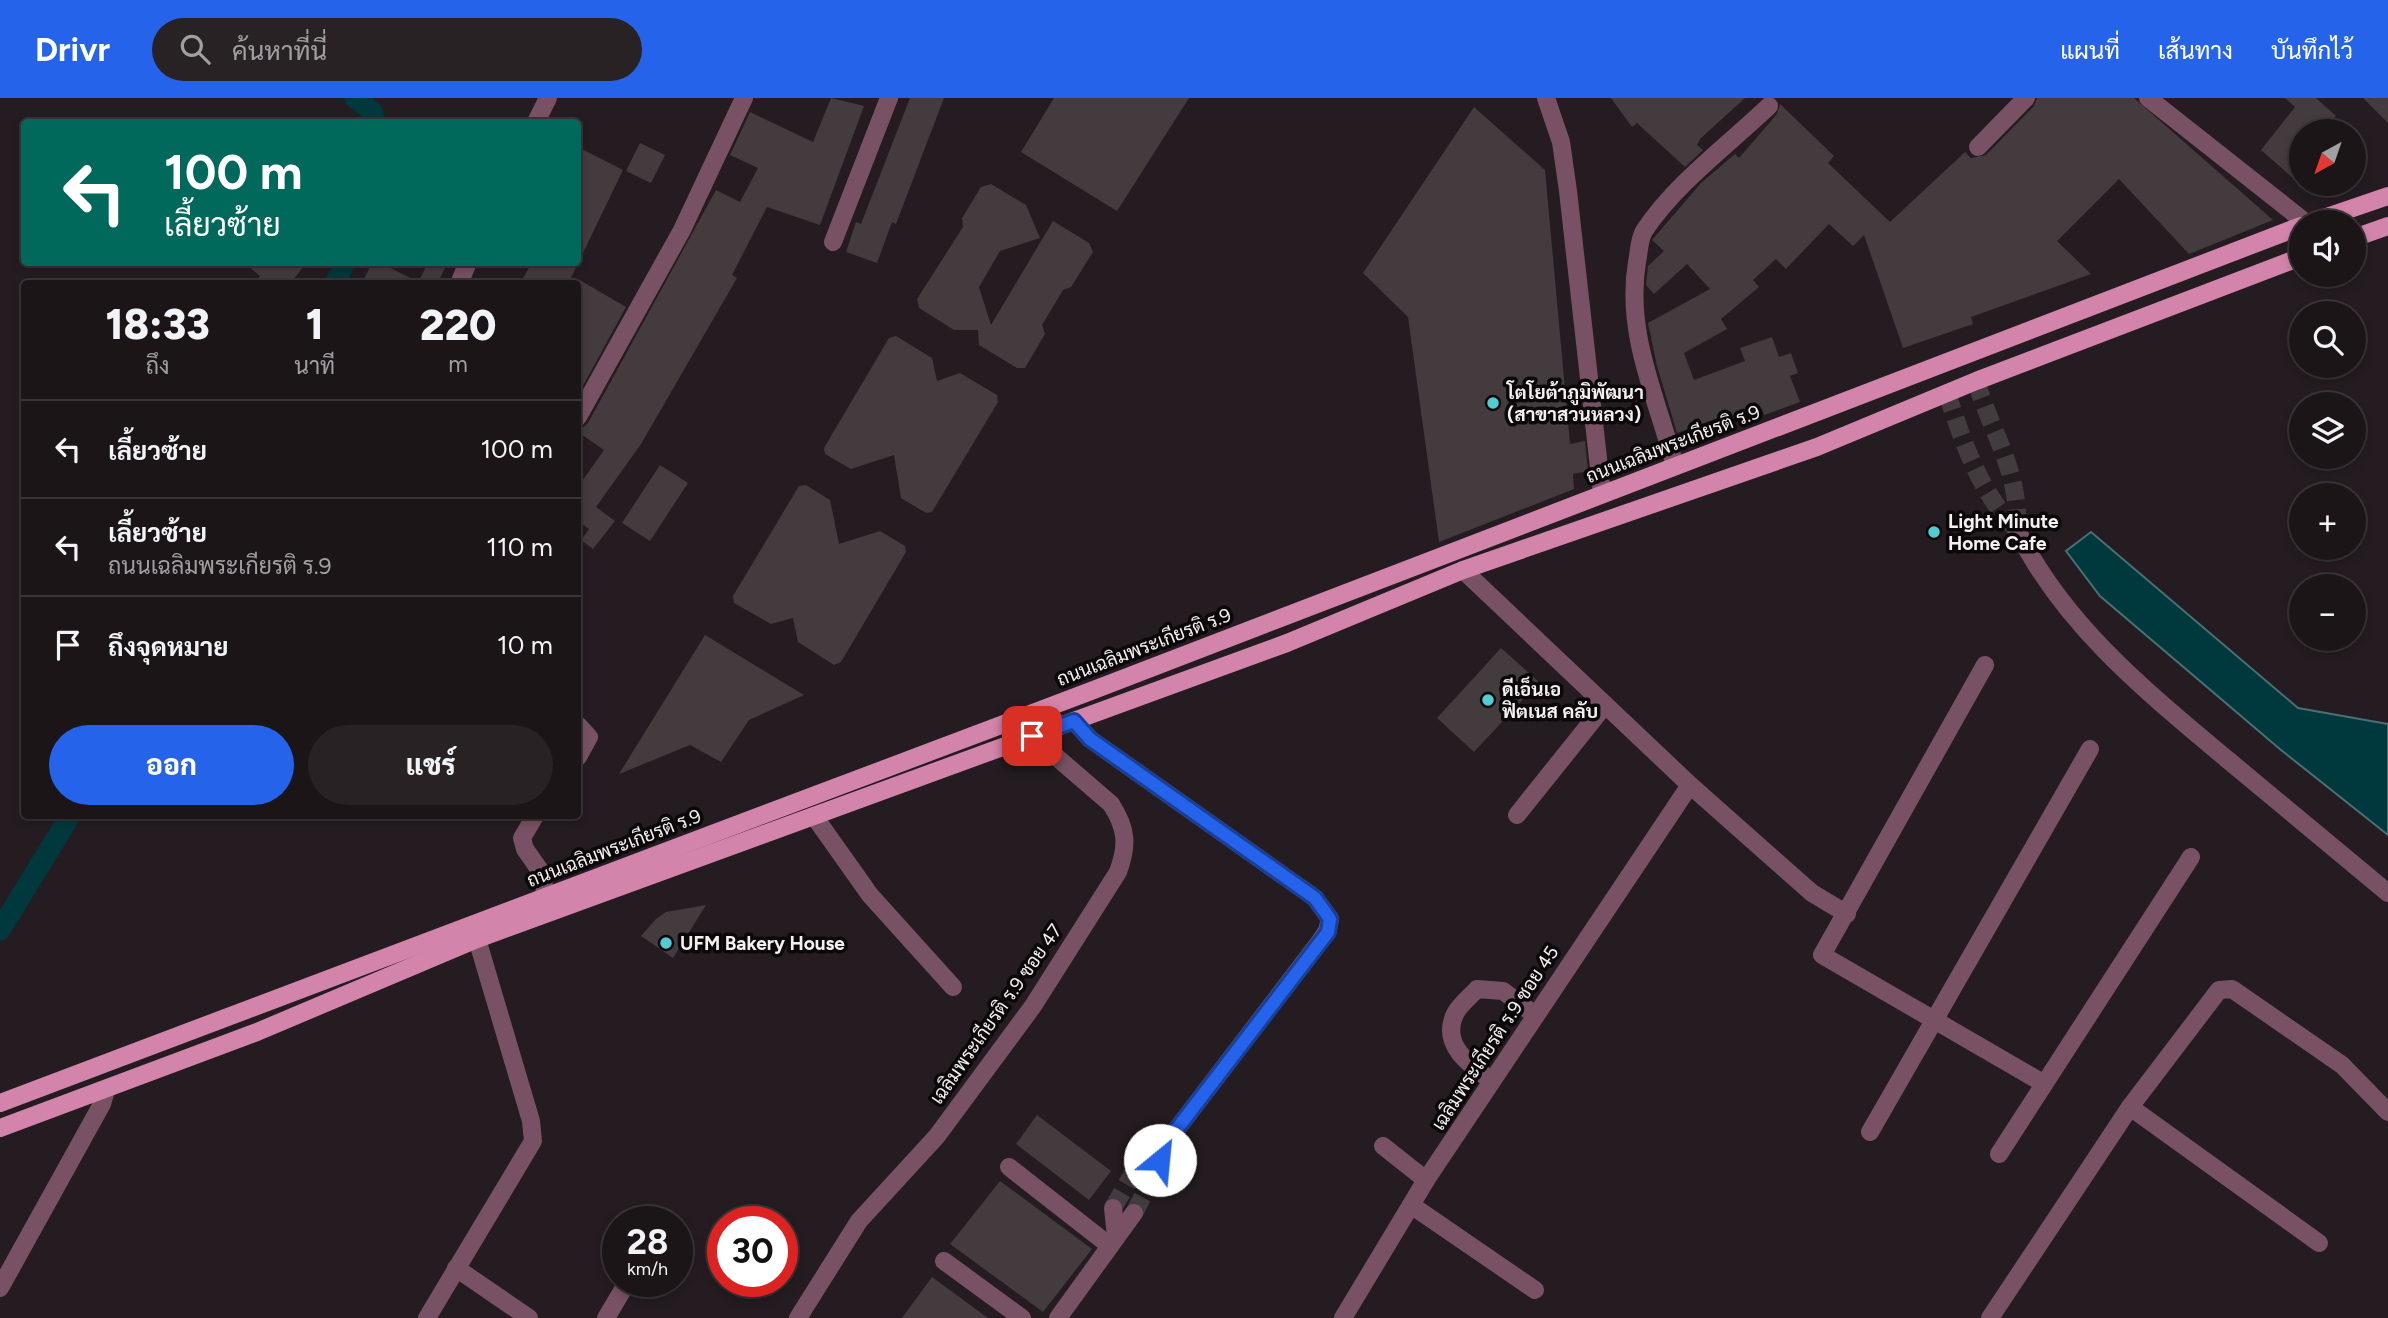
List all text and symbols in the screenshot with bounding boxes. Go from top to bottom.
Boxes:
search box [152,18,642,81]
text: Drivr [35,30,110,69]
icon: search [176,30,214,68]
text: ค้นหาที่นี่ [232,35,327,67]
text: แผนที่ [2060,36,2120,65]
text: เส้นทาง [2158,36,2233,65]
text: บันทึกไว้ [2271,36,2353,65]
north arrow [2289,119,2366,196]
map controls [2289,119,2366,651]
text: 100 m [164,142,303,201]
icon: left [49,147,140,238]
text: เลี้ยวซ้าย [164,206,281,244]
button: sound [2289,210,2366,287]
text: 18:33 [106,299,210,350]
text: 1 [306,299,324,350]
text: 220 [420,300,497,351]
button: search [2289,301,2366,378]
text: m [448,350,468,378]
text: ถึง [146,352,170,380]
text: นาที [294,352,335,380]
place label: โตโยต้าภูมิพัฒนา (สาขาสวนหลวง) [1506,380,1644,426]
button: layers [2289,392,2366,469]
marker: โตโยต้าภูมิพัฒนา (สาขาสวนหลวง) [1485,395,1501,411]
street label: ถนนเฉลิมพระเกียรติ ร.9 [1582,399,1763,488]
icon: left [49,430,87,468]
text: 100 m [480,433,553,465]
text: เลี้ยวซ้าย [108,435,207,467]
button: + [2289,483,2366,560]
place label: Light Minute Home Cafe [1948,510,2059,555]
text: เลี้ยวซ้าย [108,517,207,549]
marker: Light Minute Home Cafe [1926,524,1942,540]
icon: left [49,528,87,566]
text: 110 m [486,531,553,563]
text: ถนนเฉลิมพระเกียรติ ร.9 [108,552,332,580]
button: − [2289,574,2366,651]
street label: ถนนเฉลิมพระเกียรติ ร.9 [1053,602,1234,691]
icon: arrive [49,626,87,664]
text: 10 m [497,629,553,661]
text: ถึงจุดหมาย [108,631,229,663]
place label: ดีเอ็นเอ ฟิตเนส คลับ [1502,676,1598,723]
marker: ดีเอ็นเอ ฟิตเนส คลับ [1480,692,1496,708]
pin [1002,706,1062,766]
icon: arrive [1013,717,1051,755]
button: ออก [49,725,294,805]
button: แชร์ [308,725,553,805]
street label: ถนนเฉลิมพระเกียรติ ร.9 [523,803,704,892]
street label: เฉลิมพระเกียรติ ร.9 ซอย 47 [924,919,1067,1108]
place label: UFM Bakery House [680,932,845,955]
marker: UFM Bakery House [658,935,674,951]
street label: เฉลิมพระเกียรติ ร.9 ซอย 45 [1426,941,1563,1135]
position arrow [1123,1123,1197,1197]
speed limit sign: 30 [707,1206,798,1297]
text: 28 [627,1221,668,1263]
text: km/h [627,1258,668,1280]

